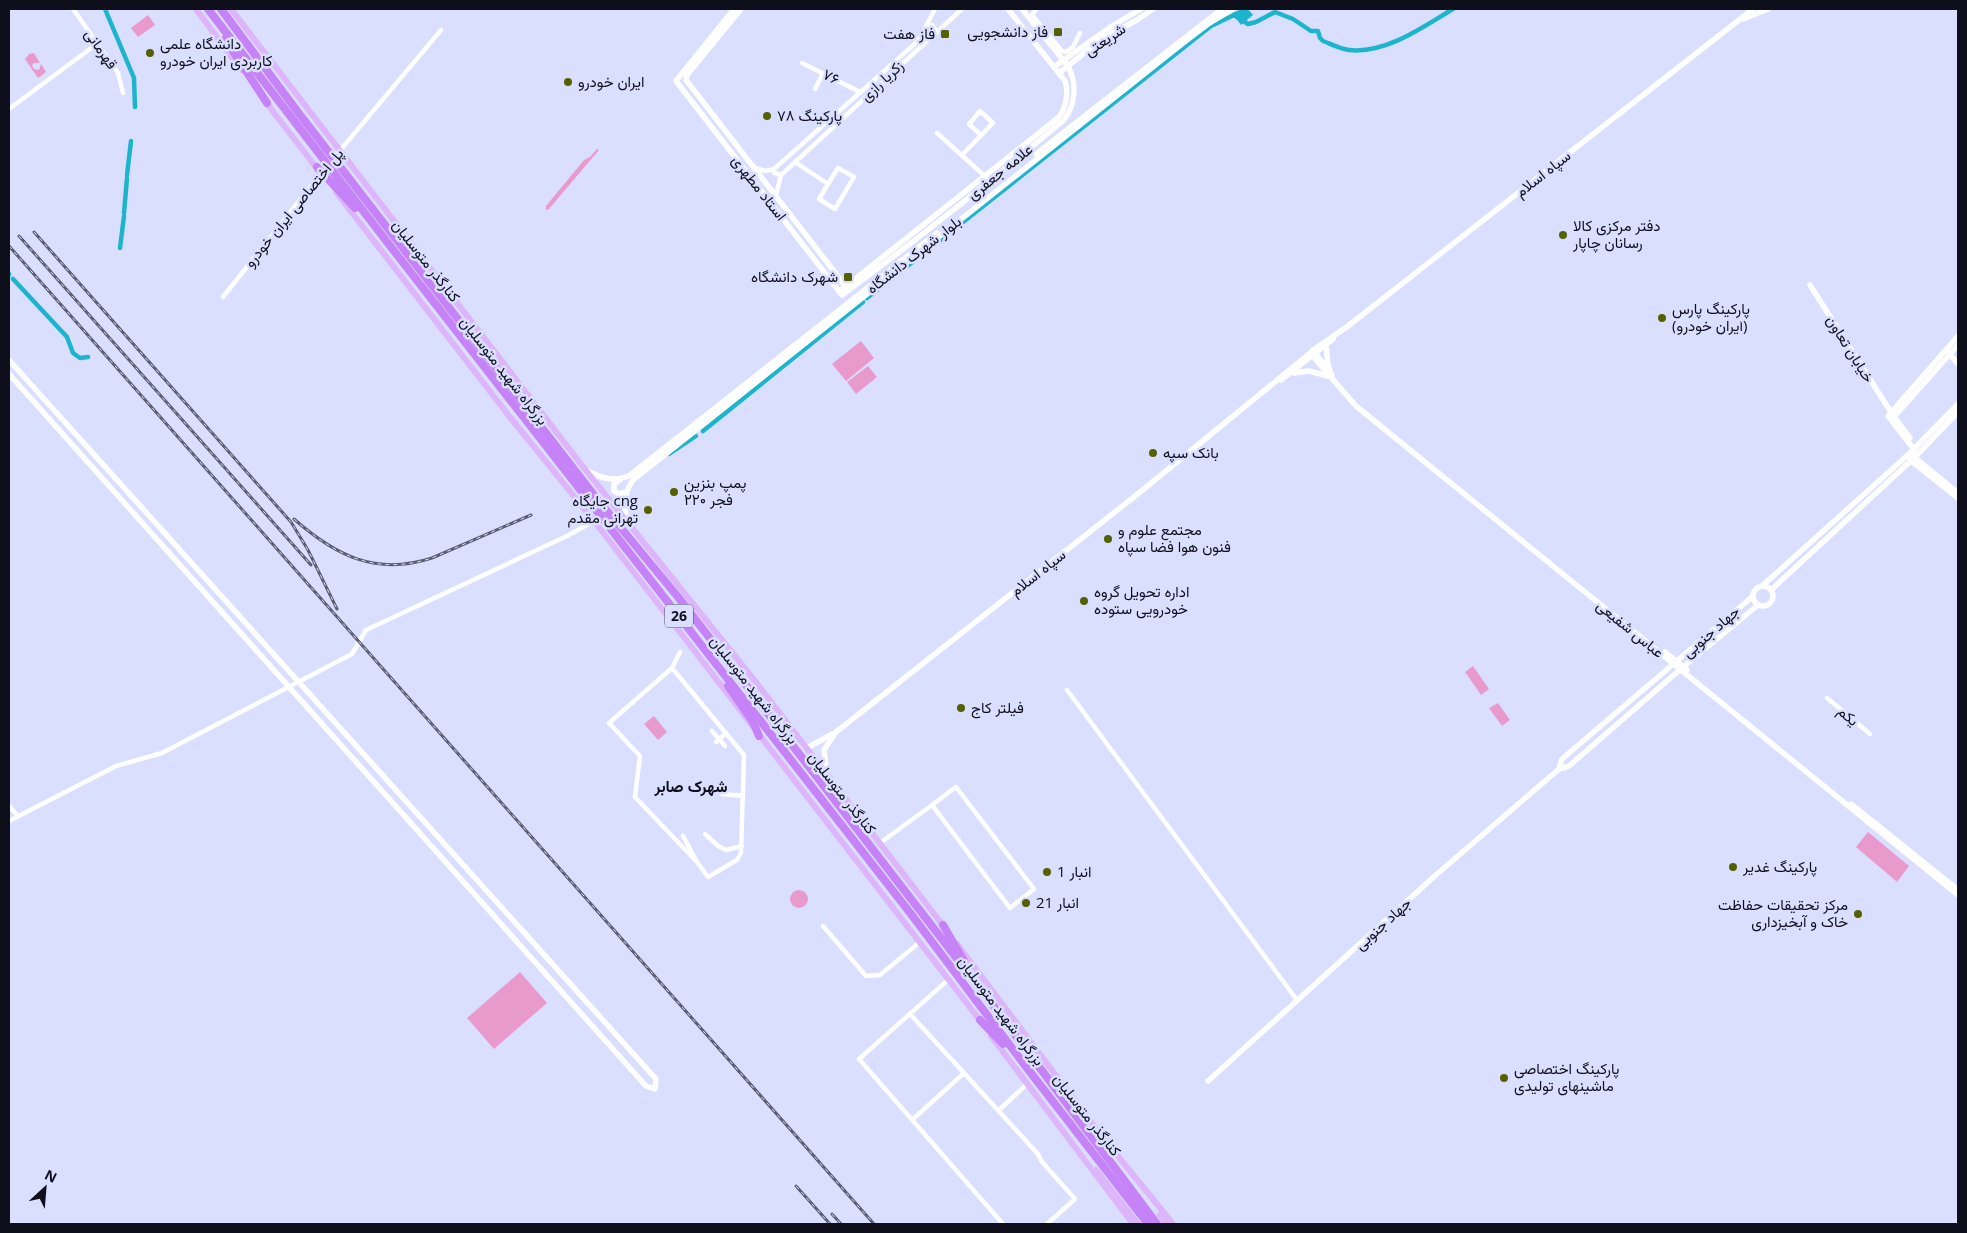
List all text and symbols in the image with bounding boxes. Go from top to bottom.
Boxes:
street label: شریعتی [1080,18,1130,61]
place label: فاز دانشجویی [967,21,1048,42]
place label: فاز هفت [883,23,935,43]
street label: قهرمانی [80,24,123,73]
marker: فاز دانشجویی [1052,26,1064,38]
marker: فاز هفت [939,28,951,40]
place label: دانشگاه علمی کاربردی ایران خودرو [160,33,273,71]
marker: دانشگاه علمی کاربردی ایران خودرو [144,47,156,59]
street label: زکریا رازی [855,55,908,106]
street label: ۷۶ [820,64,843,89]
place label: ایران خودرو [578,71,644,91]
marker: ایران خودرو [562,76,574,88]
place label: پارکینگ ۷۸ [777,105,842,126]
marker: پارکینگ ۷۸ [761,110,773,122]
street label: علامه جعفری [962,138,1037,205]
street label: پل اختصاصی ایران خودرو [239,144,348,272]
street label: سپاه اسلام [1510,145,1575,202]
street label: استاد مطهری [727,150,792,225]
street label: بلوار شهرک دانشگاه [862,211,965,298]
street label: کنارگذر متوسلیان [388,215,465,306]
place label: دفتر مرکزی کالا رسانان چاپار [1572,215,1661,253]
marker: دفتر مرکزی کالا رسانان چاپار [1557,229,1569,241]
place label: شهرک دانشگاه [751,266,838,286]
marker: شهرک دانشگاه [842,271,854,283]
place label: پارکینگ پارس (ایران خودرو) [1672,298,1750,335]
street label: خیابان تعاون [1822,311,1879,386]
street label: بزرگراه شهید متوسلیان [456,312,553,429]
marker: پارکینگ پارس (ایران خودرو) [1656,312,1668,324]
place label: بانک سپه [1163,442,1219,463]
marker: بانک سپه [1147,447,1159,459]
place label: پمپ بنزین ۲۲۰ فجر [684,472,746,509]
marker: پمپ بنزین ۲۲۰ فجر [668,486,680,498]
place label: جایگاه cng تهرانی مقدم [567,490,638,528]
marker: جایگاه cng تهرانی مقدم [642,504,654,516]
place label: مجتمع علوم و فنون هوا فضا سپاه [1118,519,1231,557]
marker: مجتمع علوم و فنون هوا فضا سپاه [1102,533,1114,545]
street label: سپاه اسلام [1005,544,1070,601]
place label: اداره تحویل گروه خودرویی ستوده [1094,581,1190,619]
marker: اداره تحویل گروه خودرویی ستوده [1078,595,1090,607]
street label: عباس شفیعی [1592,595,1669,663]
street label: جهاد جنوبی [1677,601,1744,662]
road number: 26 [665,604,693,628]
street label: بزرگراه شهید متوسلیان [706,631,803,748]
place label: فیلتر کاج [971,697,1024,719]
street label: یکم [1833,701,1863,731]
marker: فیلتر کاج [955,702,967,714]
street label: کنارگذر متوسلیان [804,747,881,838]
district label: شهرک صابر [653,775,728,797]
place label: پارکینگ غدیر [1742,856,1817,877]
place label: انبار 1 [1057,861,1092,881]
marker: پارکینگ غدیر [1727,861,1739,873]
marker: انبار 1 [1041,866,1053,878]
place label: انبار 21 [1036,892,1079,912]
street label: جهاد جنوبی [1350,892,1416,955]
place label: مرکز تحقیقات حفاظت خاک و آبخیزداری [1718,894,1848,932]
marker: انبار 21 [1020,897,1032,909]
marker: مرکز تحقیقات حفاظت خاک و آبخیزداری [1852,908,1864,920]
street label: بزرگراه شهید متوسلیان [954,952,1050,1069]
place label: پارکینگ اختصاصی ماشینهای تولیدی [1514,1058,1620,1096]
street label: کنارگذر متوسلیان [1049,1069,1126,1160]
marker: پارکینگ اختصاصی ماشینهای تولیدی [1498,1072,1510,1084]
north arrow [20,1163,70,1213]
text: N [42,1165,60,1187]

